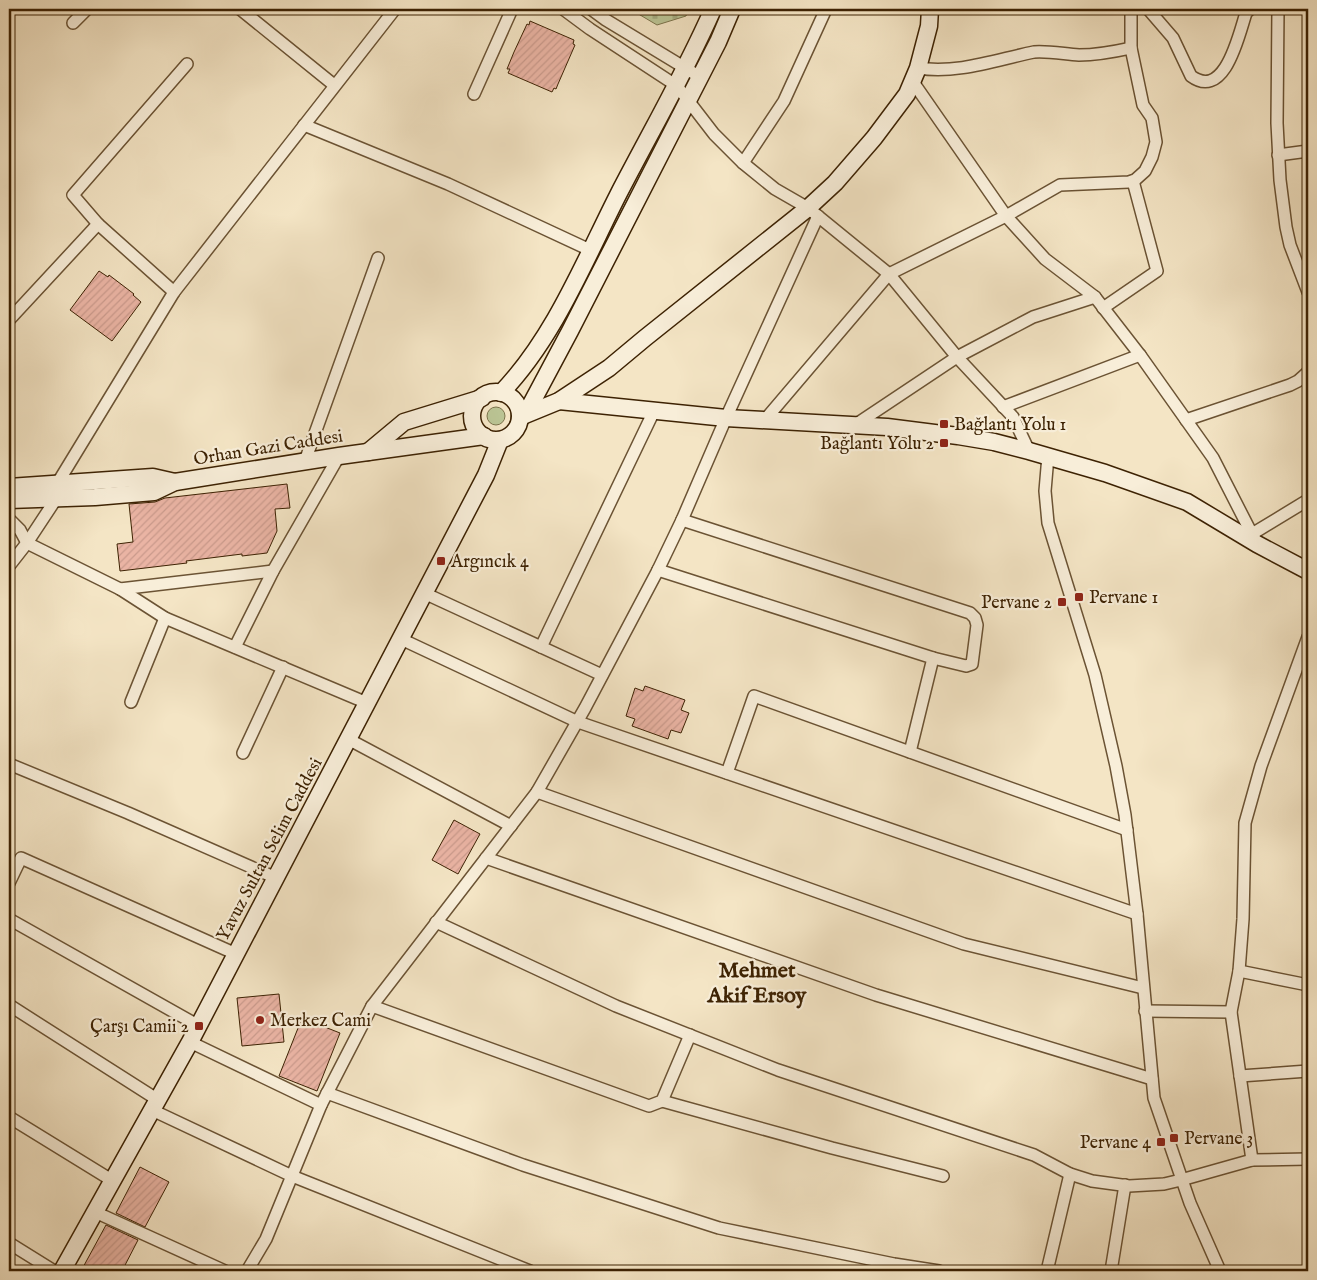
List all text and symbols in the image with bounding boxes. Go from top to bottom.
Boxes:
place label: Bağlantı Yolu 1 [954,414,1066,437]
marker: Bağlantı Yolu 1 [938,418,950,430]
street label: Orhan Gazi Caddesi [192,425,345,472]
place label: Bağlantı Yolu 2 [820,433,934,456]
marker: Bağlantı Yolu 2 [938,437,950,449]
place label: Argıncık 4 [450,551,529,574]
marker: Argıncık 4 [435,555,447,567]
place label: Pervane 1 [1089,587,1158,610]
marker: Pervane 1 [1073,591,1085,603]
place label: Pervane 2 [981,592,1052,615]
marker: Pervane 2 [1056,596,1068,608]
street label: Yavuz Sultan Selim Caddesi [212,754,328,945]
district label: Mehmet Akif Ersoy [707,957,808,1010]
place label: Merkez Cami [270,1010,371,1033]
marker: Merkez Cami [254,1014,266,1026]
place label: Çarşı Camii 2 [90,1016,189,1039]
marker: Çarşı Camii 2 [193,1020,205,1032]
place label: Pervane 3 [1184,1128,1253,1151]
place label: Pervane 4 [1080,1132,1151,1155]
marker: Pervane 3 [1168,1132,1180,1144]
marker: Pervane 4 [1155,1136,1167,1148]

